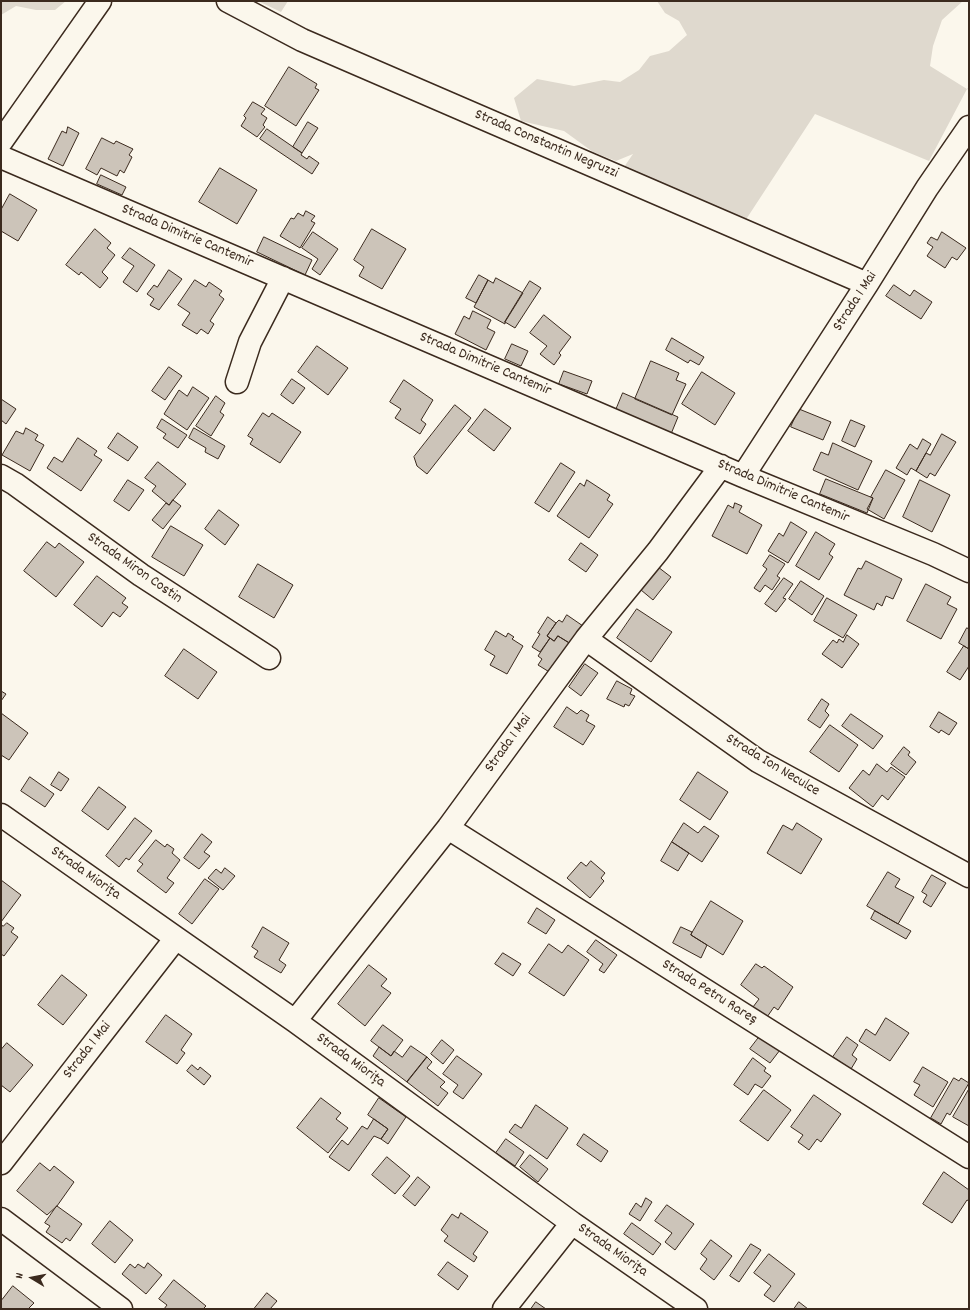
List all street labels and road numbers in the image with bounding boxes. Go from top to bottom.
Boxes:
street label: Strada Constantin Negruzzi [471,107,621,183]
street label: Strada Dimitrie Cantemir [118,201,256,273]
street label: Strada 1 Mai [830,269,882,335]
street label: Strada Dimitrie Cantemir [416,329,554,401]
street label: Strada Dimitrie Cantemir [714,456,852,528]
street label: Strada Miron Costin [83,530,185,608]
street label: Strada 1 Mai [482,711,536,777]
street label: Strada Ion Neculce [722,731,822,801]
street label: Strada Miorița [47,843,123,905]
street label: Strada Petru Rareș [658,956,760,1030]
street label: Strada 1 Mai [60,1019,116,1083]
street label: Strada Miorița [312,1030,388,1092]
street label: Strada Miorița [574,1220,650,1282]

